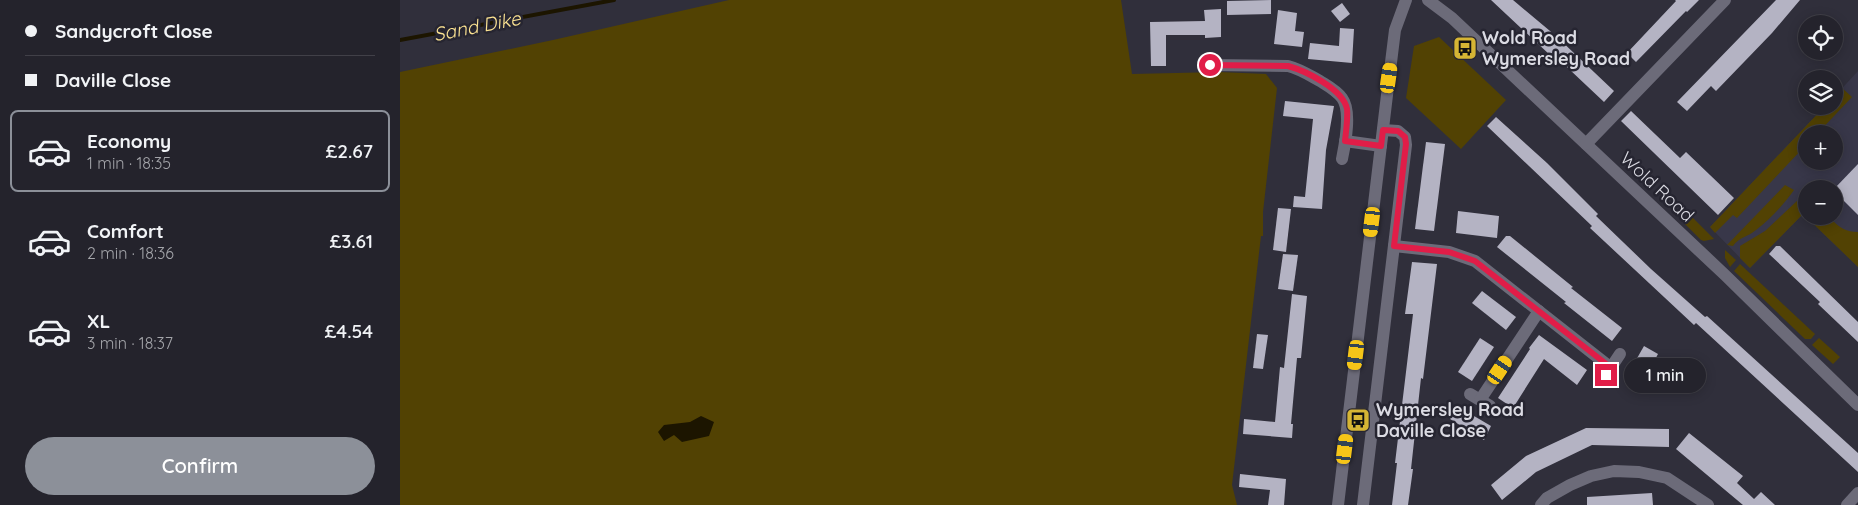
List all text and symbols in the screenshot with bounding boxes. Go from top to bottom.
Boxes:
water label: Sand Dike [431,6,524,46]
map controls [1798,15,1843,225]
button: locate [1798,15,1843,60]
text: Sandycroft Close [55,19,213,43]
place label: Wold Road Wymersley Road [1482,26,1630,70]
bus stop icon: Wold Road Wymersley Road [1452,35,1478,61]
route start [1199,54,1221,76]
car [1379,62,1398,94]
text: Daville Close [55,68,171,92]
button: layers [1798,70,1843,115]
button: + [1798,125,1843,170]
icon: car [27,129,72,174]
text: Economy [87,129,171,153]
text: £2.67 [326,139,373,163]
street label: Wold Road [1616,147,1699,227]
text: 1 min · 18:35 [87,153,171,173]
button: − [1798,180,1843,225]
car [1362,206,1381,238]
icon: car [27,219,72,264]
text: Comfort [87,219,164,243]
text: £3.61 [329,229,373,253]
text: 2 min · 18:36 [87,243,174,263]
icon: car [27,309,72,354]
text: XL [87,309,110,333]
text: £4.54 [325,319,373,343]
text: 3 min · 18:37 [87,333,173,353]
car [1346,339,1365,371]
car [1485,353,1514,387]
callout: 1 min [1624,358,1706,392]
route end [1595,364,1617,386]
text: 1 min [1646,365,1684,385]
place label: Wymersley Road Daville Close [1376,398,1524,442]
bus stop icon: Wymersley Road Daville Close [1345,407,1371,433]
car [1335,433,1354,465]
button: Confirm [25,437,375,495]

